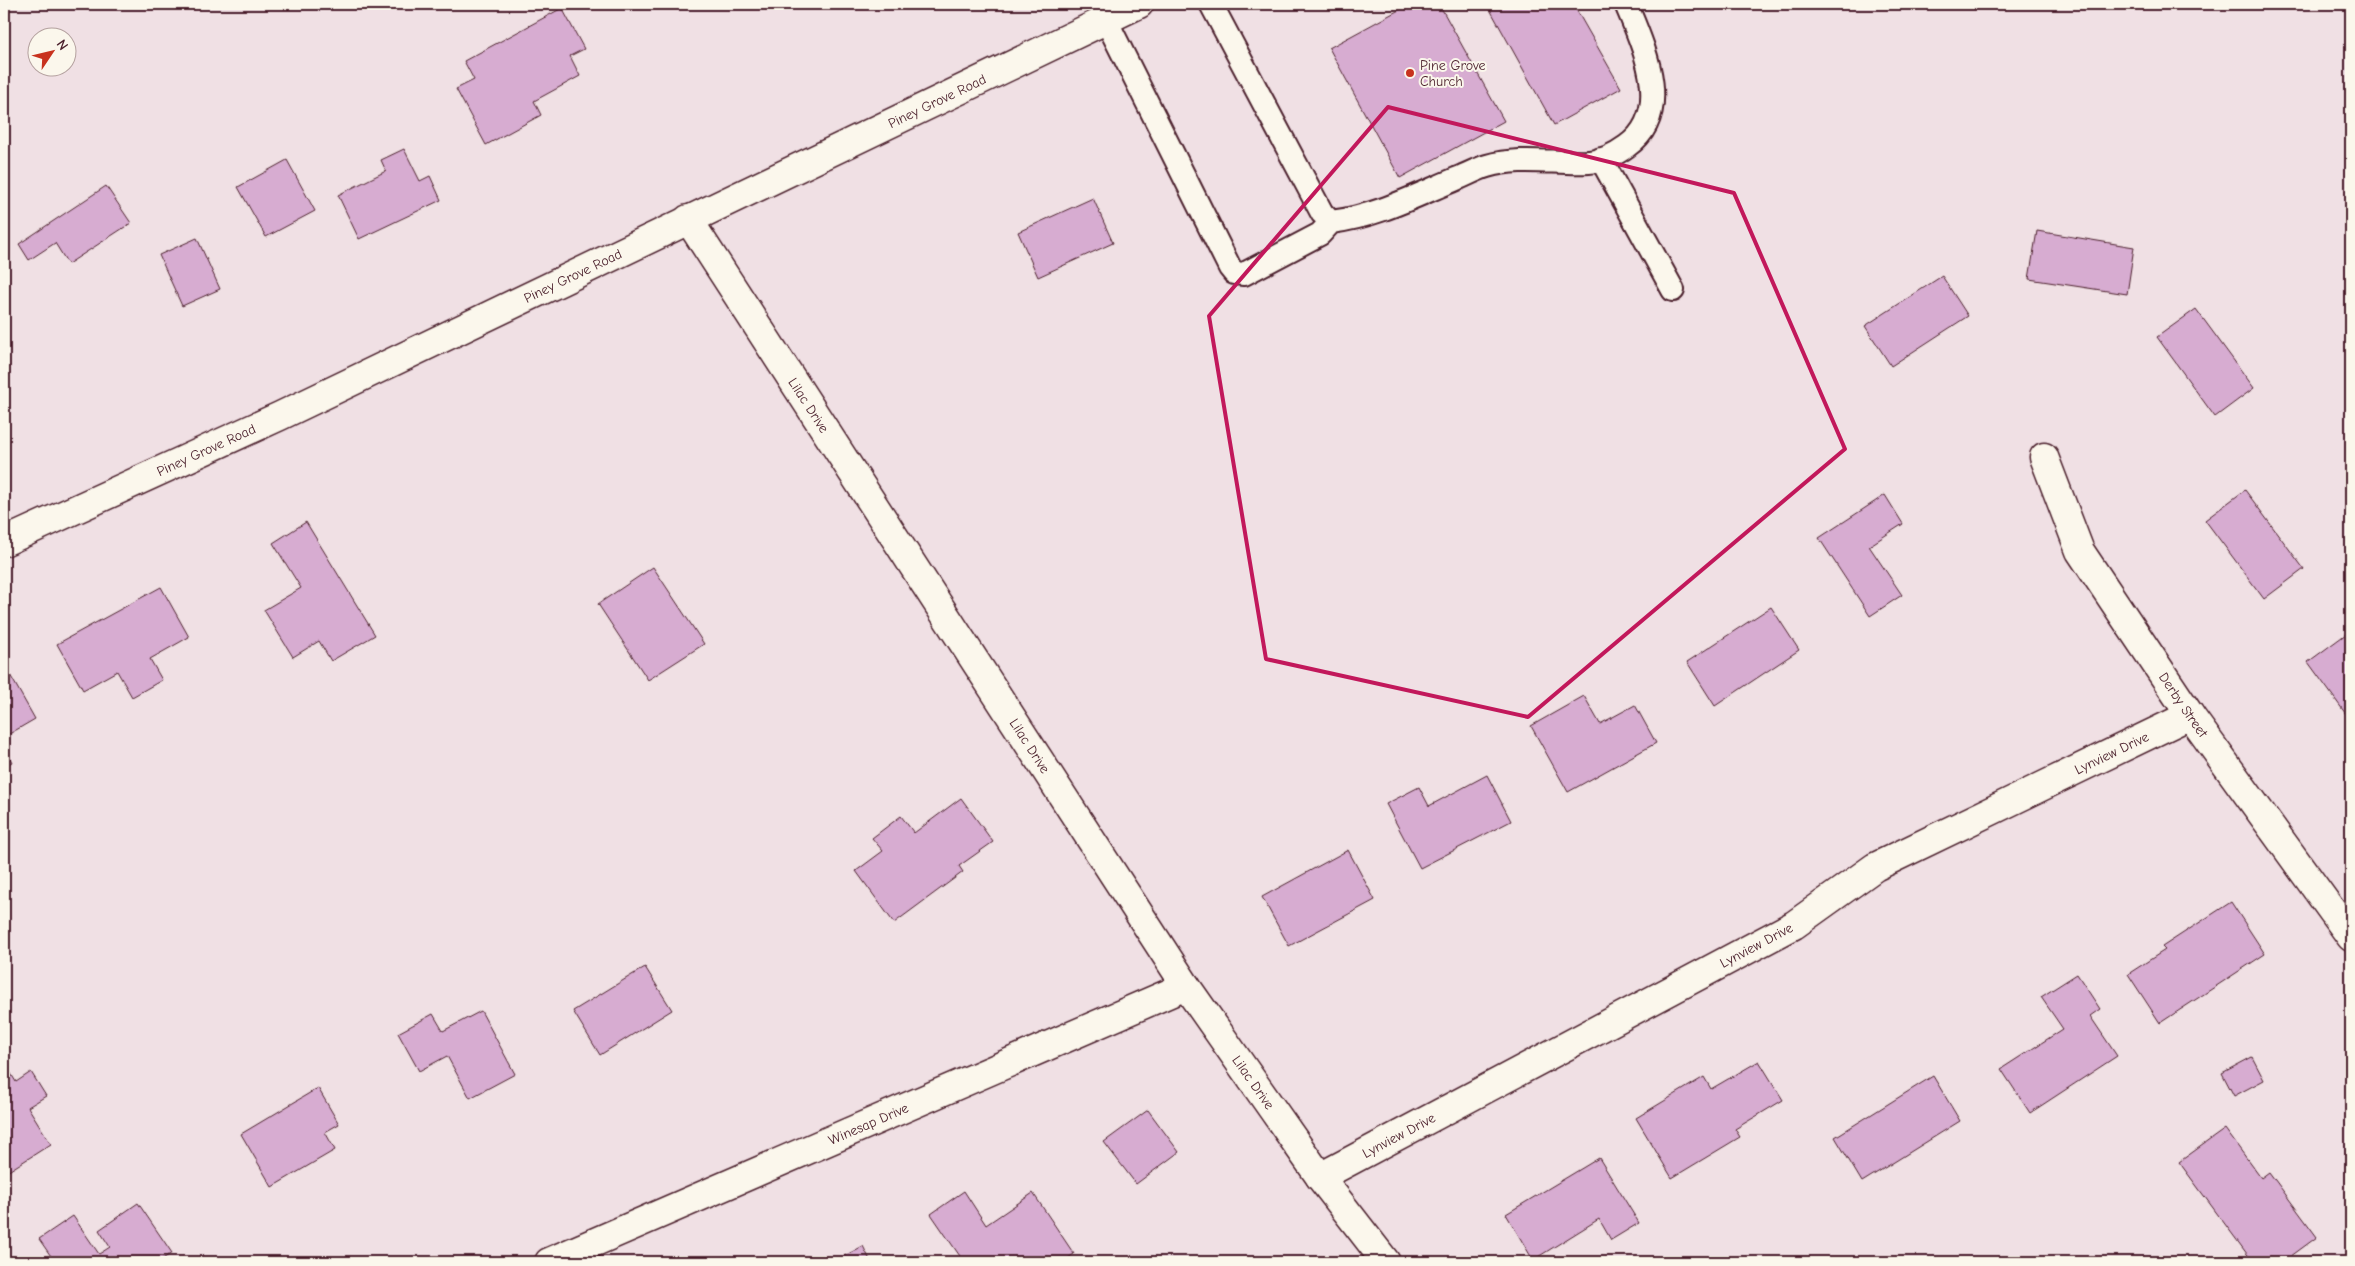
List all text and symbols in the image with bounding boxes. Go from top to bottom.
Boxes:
north arrow [28,28,78,78]
text: N [53,36,72,53]
place label: Pine Grove Church [1420,57,1486,90]
marker: Pine Grove Church [1404,67,1416,79]
street label: Piney Grove Road [885,70,989,132]
street label: Piney Grove Road [521,245,625,306]
street label: Lilac Drive [785,375,833,436]
street label: Piney Grove Road [154,420,258,480]
street label: Derby Street [2155,669,2212,741]
street label: Lilac Drive [1006,715,1054,776]
street label: Lynview Drive [2072,728,2151,778]
street label: Lynview Drive [1717,919,1796,971]
street label: Lilac Drive [1229,1052,1278,1112]
street label: Winesap Drive [826,1099,911,1148]
street label: Lynview Drive [1359,1109,1438,1162]

